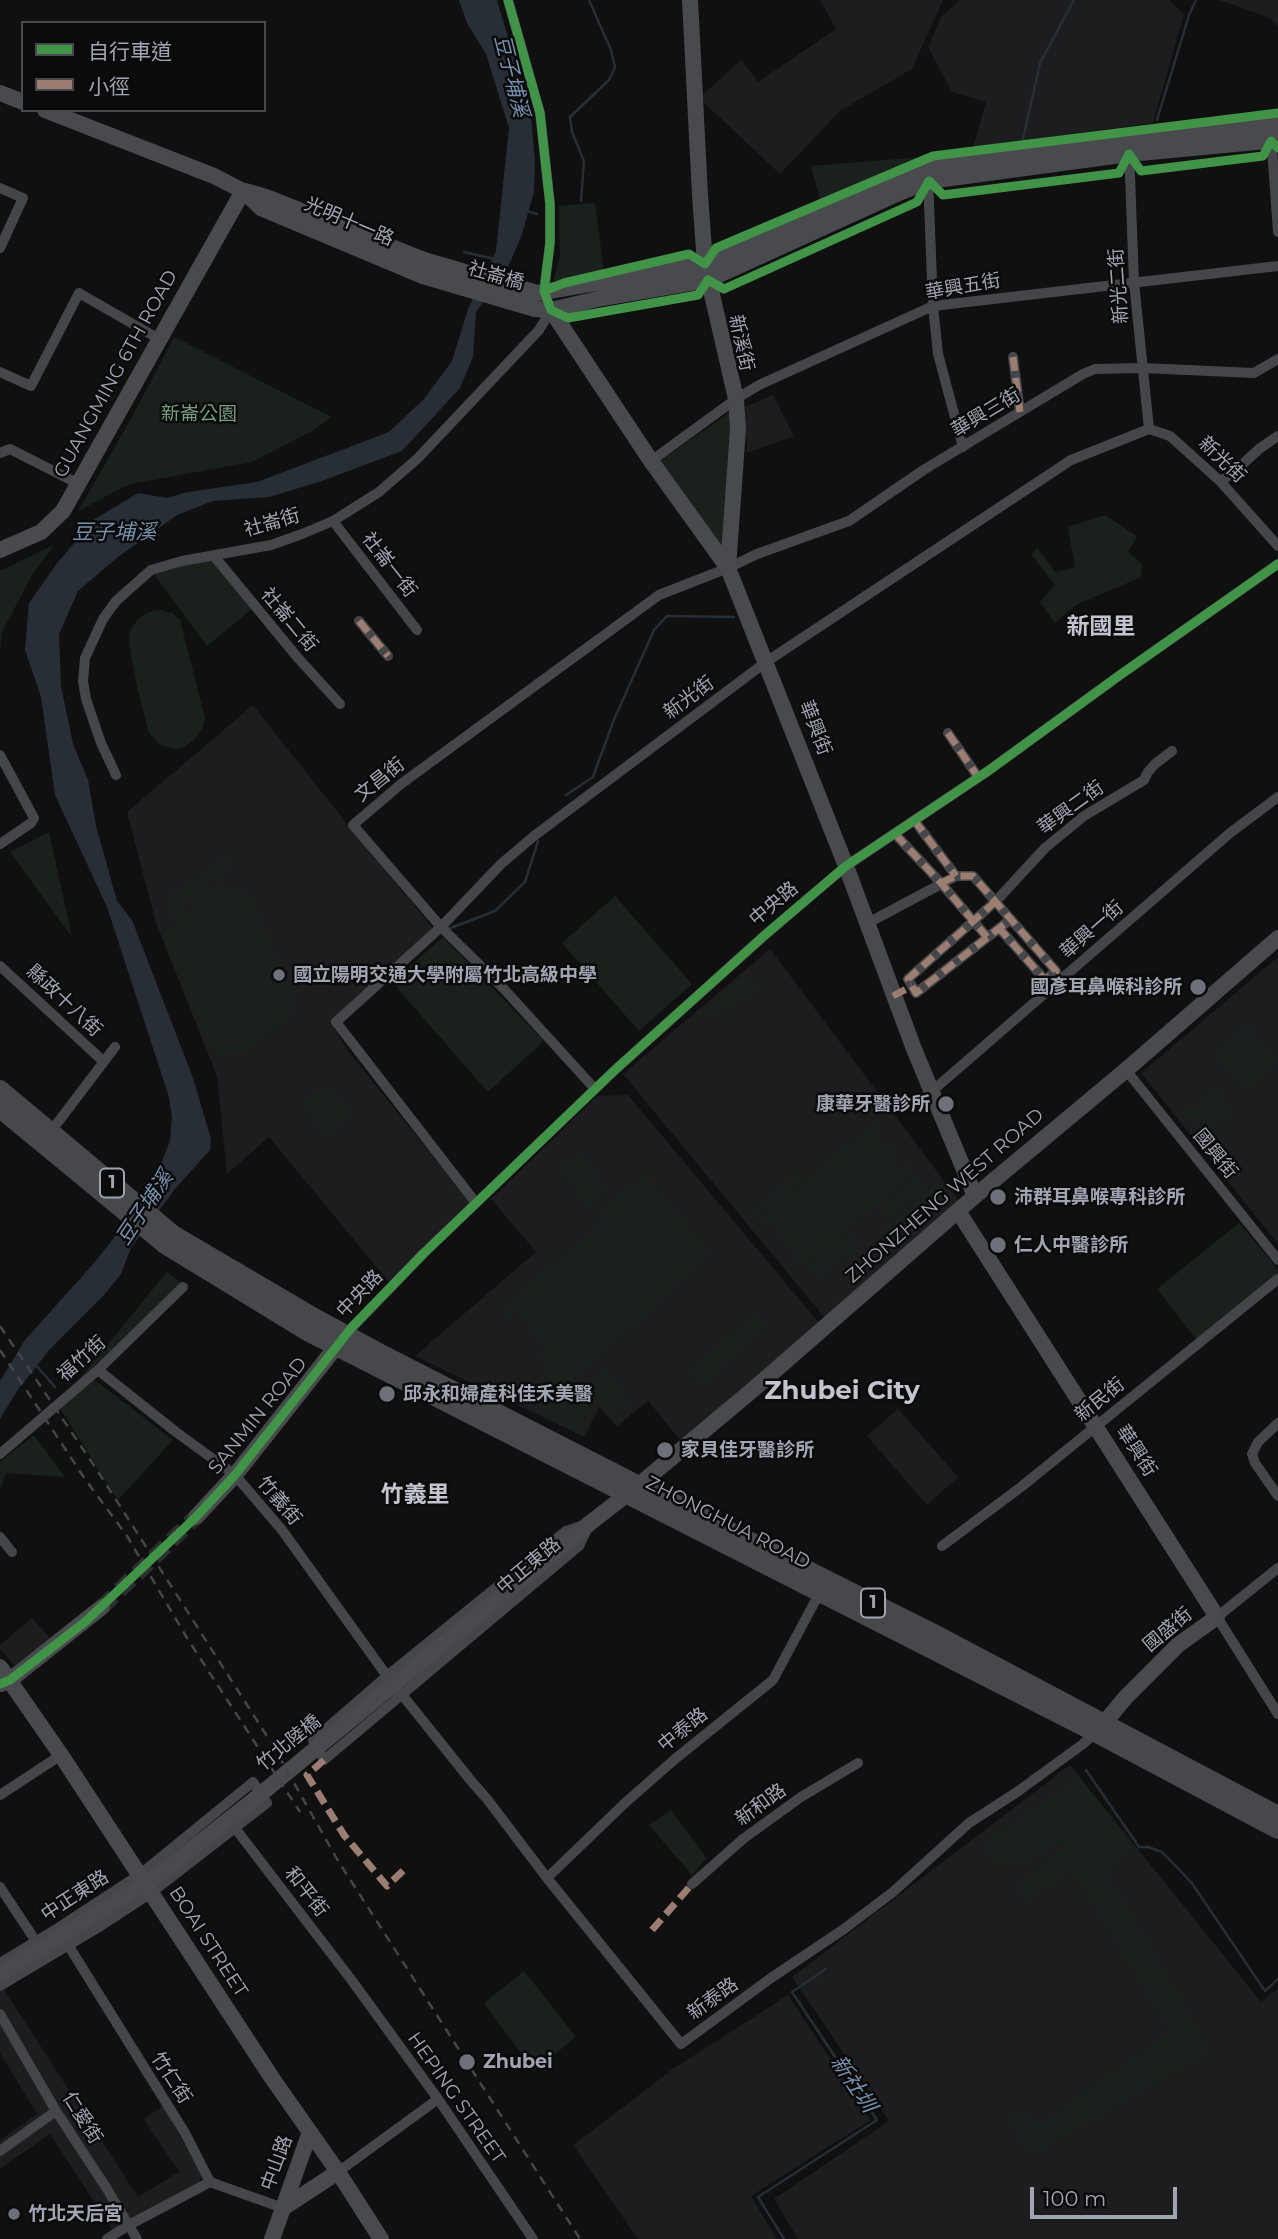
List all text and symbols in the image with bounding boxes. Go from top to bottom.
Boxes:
legend [21,21,266,112]
water label: 豆子埔溪 [489,32,533,120]
text: 自行車道 [88,39,172,64]
text: 小徑 [88,74,130,99]
street label: 光明十一路 [301,193,397,251]
street label: 新光二街 [1105,247,1133,325]
street label: 社崙橋 [465,257,527,295]
street label: GUANGMING 6TH ROAD [49,266,183,482]
street label: 華興五街 [924,269,1002,305]
street label: 新溪街 [724,313,758,373]
street label: 華興三街 [948,384,1024,442]
park label: 新崙公園 [161,403,237,425]
street label: 新光街 [1194,432,1250,488]
street label: 社崙街 [241,504,303,542]
water label: 豆子埔溪 [72,520,156,546]
street label: 社崙一街 [357,528,421,602]
street label: 社崙二街 [256,584,322,656]
district label: 新國里 [1067,613,1135,641]
street label: 新光街 [659,672,719,724]
street label: 華興街 [794,697,836,759]
street label: 文昌街 [351,753,409,807]
street label: 華興二街 [1034,776,1108,840]
street label: 中央路 [745,877,803,931]
street label: 華興一街 [1056,896,1128,964]
street label: 縣政十八街 [21,960,107,1042]
place label: 國立陽明交通大學附屬竹北高級中學 [293,964,597,986]
marker: 國立陽明交通大學附屬竹北高級中學 [271,967,287,983]
place label: 國彥耳鼻喉科診所 [1030,976,1182,998]
marker: 國彥耳鼻喉科診所 [1188,977,1208,997]
place label: 康華牙醫診所 [816,1093,930,1115]
marker: 康華牙醫診所 [936,1094,956,1114]
street label: ZHONZHENG WEST ROAD [841,1104,1049,1288]
street label: 國興街 [1188,1125,1242,1183]
water label: 豆子埔溪 [111,1166,179,1250]
road number: 1 [100,1168,124,1198]
place label: 沛群耳鼻喉專科診所 [1014,1186,1185,1208]
marker: 沛群耳鼻喉專科診所 [988,1187,1008,1207]
place label: 仁人中醫診所 [1014,1234,1128,1256]
marker: 仁人中醫診所 [988,1235,1008,1255]
street label: 中央路 [332,1266,388,1322]
street label: 福竹街 [53,1331,111,1387]
street label: SANMIN ROAD [204,1353,312,1479]
street label: 新民街 [1071,1373,1129,1427]
district label: Zhubei City [764,1375,920,1407]
place label: 邱永和婦產科佳禾美醫 [403,1383,593,1405]
marker: 邱永和婦產科佳禾美醫 [377,1384,397,1404]
street label: 華興街 [1111,1421,1161,1481]
place label: 家貝佳牙醫診所 [681,1439,814,1461]
marker: 家貝佳牙醫診所 [655,1440,675,1460]
street label: 竹義街 [252,1472,306,1530]
street label: ZHONGHUA ROAD [642,1472,814,1574]
district label: 竹義里 [381,1481,449,1509]
street label: 中正東路 [493,1533,565,1599]
road number: 1 [861,1588,885,1618]
street label: 國盛街 [1139,1603,1197,1657]
street label: 中泰路 [654,1703,712,1757]
street label: 竹北陸橋 [252,1710,326,1776]
street label: 新和路 [731,1779,791,1831]
street label: 和平街 [279,1863,333,1921]
street label: 中正東路 [37,1866,113,1926]
street label: BOAI STREET [164,1883,252,2001]
street label: 新泰路 [683,1973,743,2025]
street label: HEPING STREET [402,2028,510,2168]
street label: 竹仁街 [146,2048,196,2108]
place label: Zhubei [483,2051,553,2073]
water label: 新社圳 [825,2051,881,2117]
marker: Zhubei [457,2052,477,2072]
street label: 仁愛街 [57,2088,107,2148]
street label: 中山路 [257,2132,297,2194]
scale bar [1033,2172,1180,2216]
text: 100 m [1043,2186,1106,2211]
place label: 竹北天后宮 [28,2203,123,2225]
marker: 竹北天后宮 [6,2206,22,2222]

